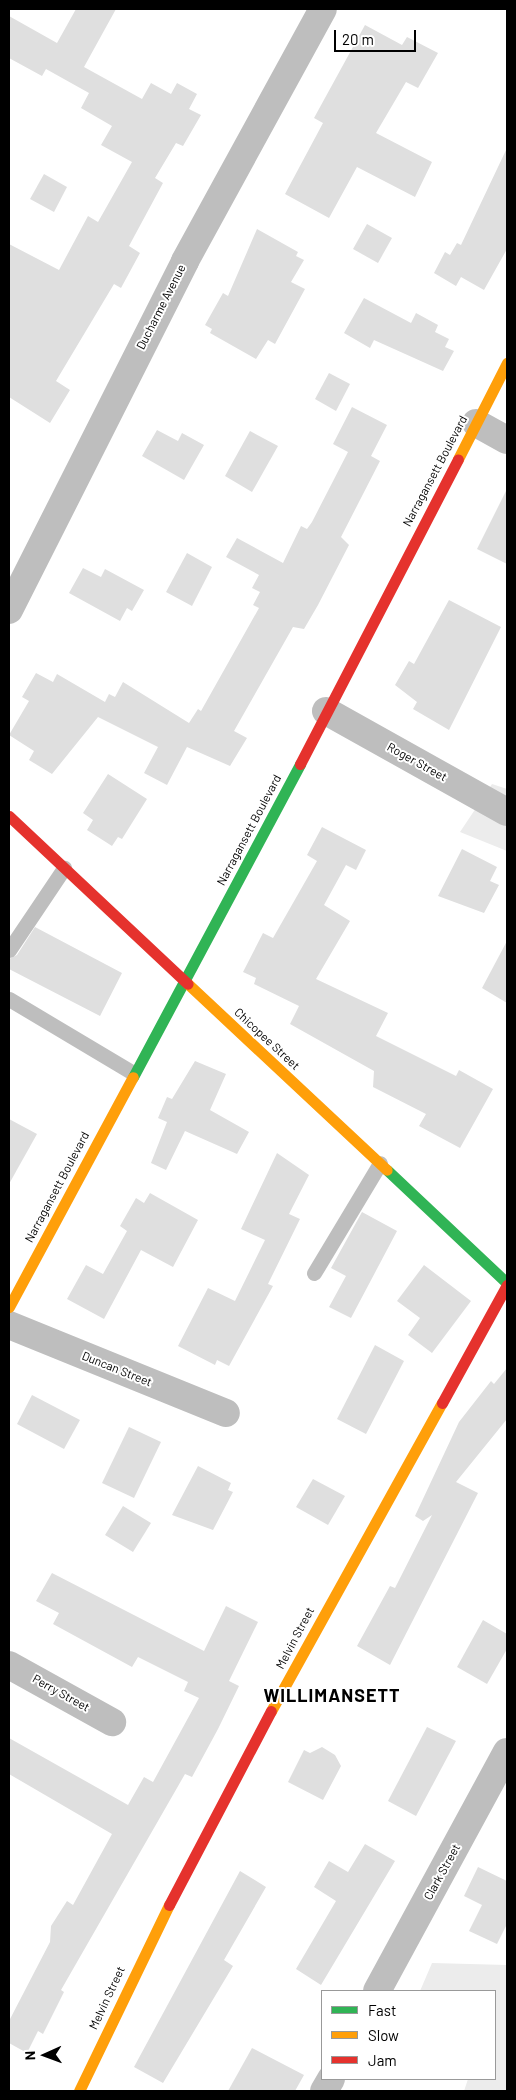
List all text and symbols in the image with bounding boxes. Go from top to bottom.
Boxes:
scale bar [336,20,418,52]
text: 20 m [342,30,374,48]
street label: Ducharme Avenue [133,262,189,352]
street label: Narragansett Boulevard [400,413,470,529]
street label: Roger Street [385,740,449,784]
street label: Narragansett Boulevard [214,772,284,888]
street label: Chicopee Street [231,1005,303,1073]
street label: Narragansett Boulevard [22,1129,92,1245]
street label: Duncan Street [80,1348,154,1390]
street label: Melvin Street [273,1605,317,1671]
street label: Perry Street [30,1671,92,1715]
district label: WILLIMANSETT [262,1684,402,1706]
street label: Clark Street [421,1842,463,1902]
street label: Melvin Street [86,1964,128,2032]
legend [321,1990,496,2080]
text: Fast [368,2001,396,2019]
text: Slow [368,2026,399,2044]
north arrow [20,2030,70,2080]
text: N [21,2051,38,2060]
text: Jam [368,2051,397,2069]

